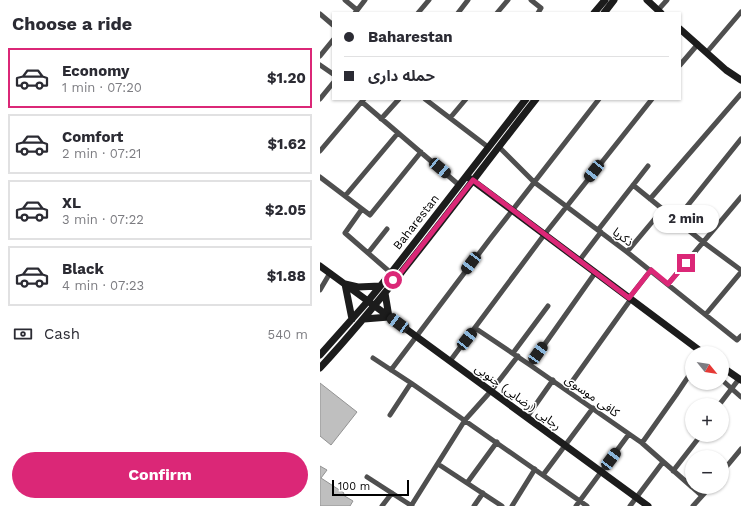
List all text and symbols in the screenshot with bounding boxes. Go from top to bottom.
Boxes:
text: Choose a ride [12,13,132,34]
text: Baharestan [368,28,453,46]
icon: car [14,60,50,96]
text: Economy [62,62,129,80]
text: حمله داری [368,67,435,85]
text: $1.20 [267,69,306,87]
text: 1 min · 07:20 [62,80,142,95]
icon: car [14,126,50,162]
text: Comfort [62,128,123,146]
text: $1.62 [267,135,306,153]
text: 2 min · 07:21 [62,146,141,161]
car [427,156,453,180]
car [582,158,606,184]
icon: car [14,192,50,228]
street label: Baharestan [390,192,442,252]
text: XL [62,194,81,212]
text: $2.05 [265,201,306,219]
callout: 2 min [653,205,719,233]
text: 2 min [668,211,704,226]
text: 3 min · 07:22 [62,212,144,227]
street label: ذکریا [610,225,636,249]
car [459,250,483,276]
route end [677,254,695,272]
icon: car [14,258,50,294]
text: Black [62,260,104,278]
text: $1.88 [267,267,306,285]
route start [384,271,402,289]
text: 4 min · 07:23 [62,278,144,293]
car [385,311,411,335]
icon: cash [12,323,34,345]
text: Cash [44,325,80,343]
car [455,326,479,352]
text: 540 m [268,327,308,342]
car [526,340,550,366]
north arrow [685,346,729,390]
map controls [685,346,729,494]
street label: رجایی (رضایی) جنوبی [472,361,564,433]
street label: کافی موسوی [562,372,623,420]
button: + [685,398,729,442]
car [599,446,623,472]
button: − [685,450,729,494]
button: Confirm [12,452,308,498]
scale bar [332,478,409,497]
text: 100 m [338,480,370,493]

